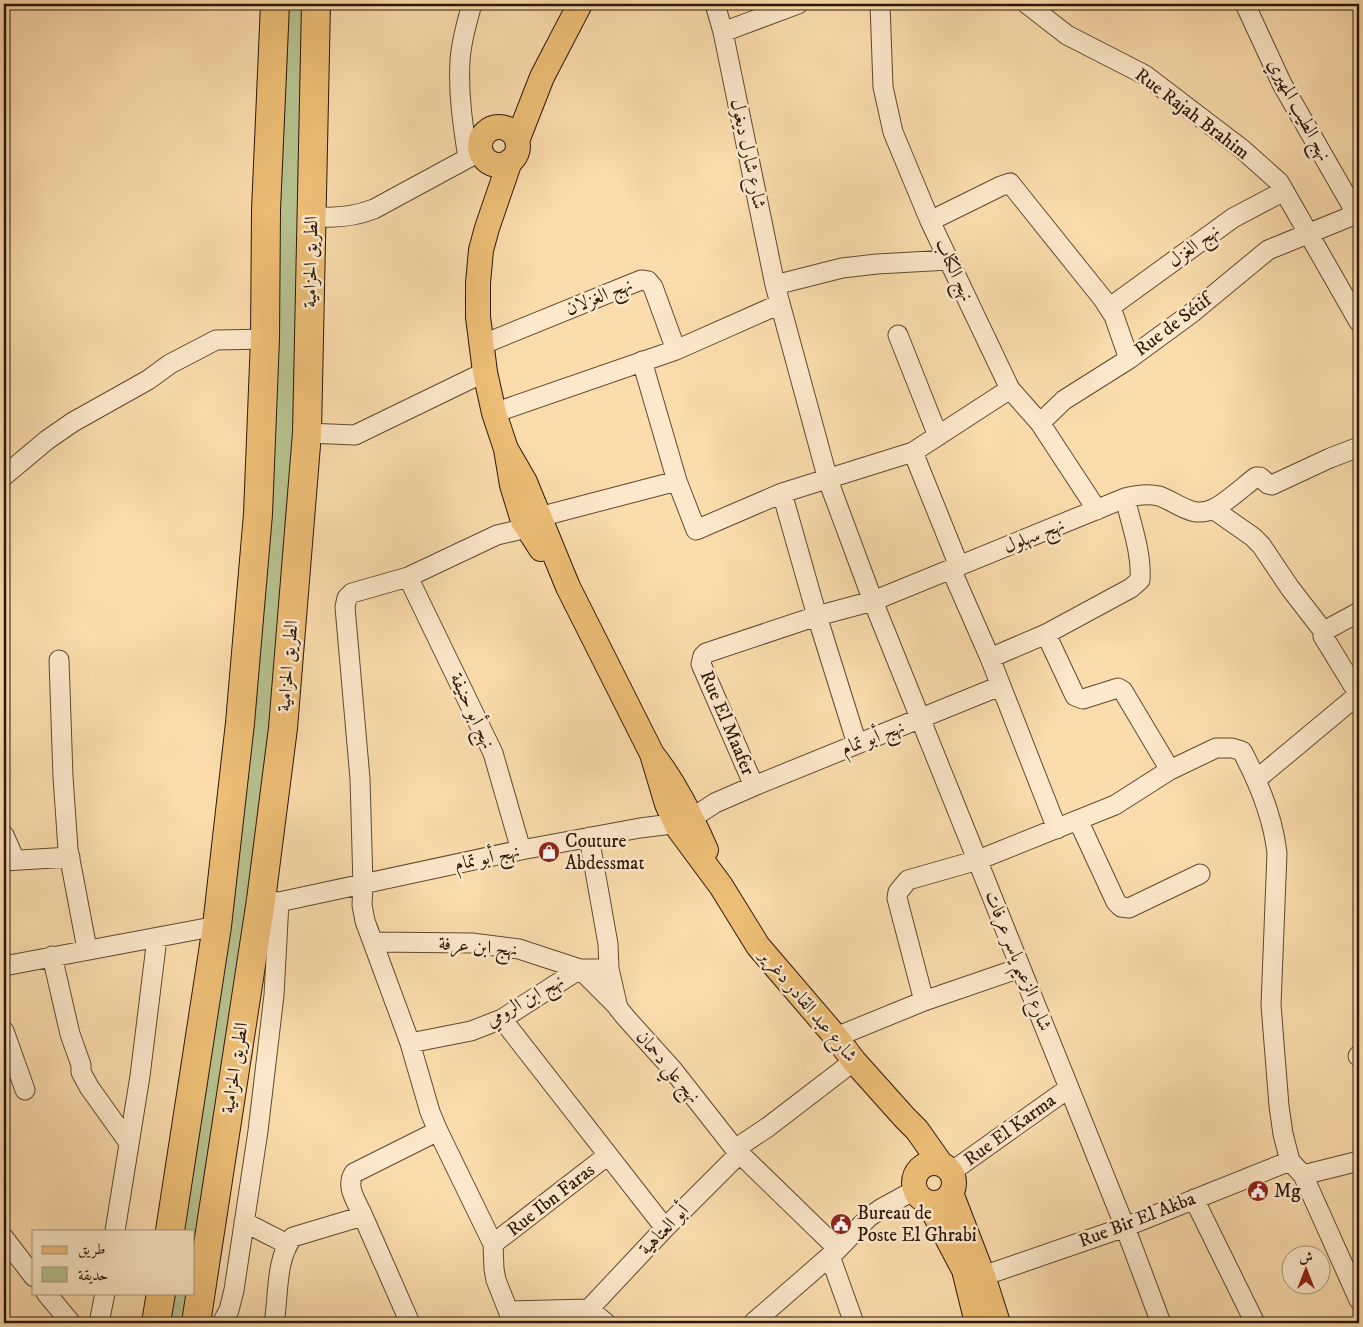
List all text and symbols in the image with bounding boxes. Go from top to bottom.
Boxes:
street label: نهج الطيب المهيري [1258,55,1336,168]
street label: Rue Rajah Brahim [1130,63,1254,165]
street label: شارع شارل ديغول [722,97,771,212]
street label: الطريق الحزامية [299,216,323,308]
street label: نهج الغزل [1164,219,1227,277]
street label: نهج الكتاب [925,235,979,307]
street label: نهج الغزلان [562,273,638,325]
street label: Rue de Sétif [1130,287,1218,361]
street label: نهج سهلول [1000,513,1070,563]
street label: الطريق الحزامية [273,619,303,713]
street label: Rue El Maafer [695,667,759,779]
street label: نهج أبو حنيفة [440,669,501,755]
street label: نهج أبو تمام [837,714,910,765]
place label: Couture Abdessmat [565,830,644,875]
street label: نهج أبو تمام [452,838,523,881]
shop icon: Couture Abdessmat [537,840,561,864]
street label: شارع الزعيم ياسر عرفات [973,887,1057,1037]
street label: نهج ابن عرفة [437,932,519,967]
street label: شارع عبد القادر دغرير [751,943,862,1069]
street label: نهج ابن الرومي [482,969,571,1037]
street label: الطريق الحزامية [216,1021,254,1115]
street label: نهج علي دحمان [626,1026,705,1112]
street label: Rue El Karma [960,1089,1060,1171]
street label: Rue Ibn Faras [503,1159,599,1241]
public building icon: Mg [1246,1179,1270,1203]
place label: Mg [1274,1180,1301,1203]
street label: Rue Bir El Akba [1075,1187,1199,1253]
street label: أبو العتاهية [633,1198,694,1260]
place label: Bureau de Poste El Ghrabi [857,1202,977,1247]
public building icon: Bureau de Poste El Ghrabi [829,1212,853,1236]
legend [32,1230,195,1294]
text: طريق [78,1240,105,1259]
north arrow [1280,1244,1330,1294]
text: ش [1299,1249,1313,1267]
text: حديقة [78,1266,108,1285]

